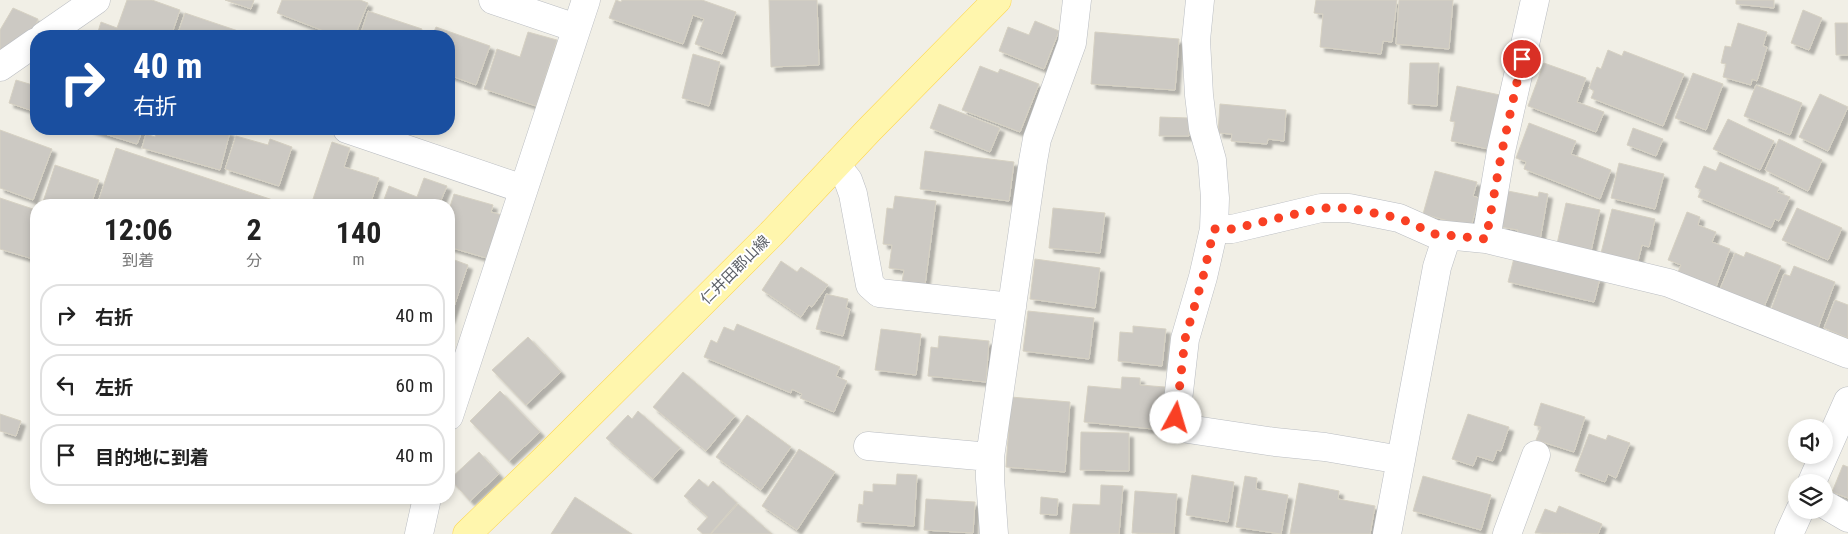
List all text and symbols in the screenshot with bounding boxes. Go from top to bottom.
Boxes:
pin [1501,38,1543,80]
icon: arrive [1508,45,1536,73]
text: 40 m [133,46,202,87]
icon: right [50,50,115,115]
text: 右折 [133,94,177,119]
text: 12:06 [104,212,173,247]
text: 2 [247,212,262,247]
text: 140 [336,215,381,250]
street label: 仁井田郡山線 [697,232,773,308]
text: m [353,250,365,269]
text: 到着 [122,251,154,270]
text: 分 [246,251,262,270]
icon: right [52,301,80,329]
text: 40 m [396,304,433,327]
text: 右折 [95,306,133,329]
icon: left [52,371,80,399]
text: 60 m [396,374,433,397]
text: 左折 [95,376,133,399]
position arrow [1149,391,1201,443]
map controls [1788,419,1833,519]
button: sound [1788,419,1833,464]
icon: arrive [52,441,80,469]
text: 40 m [396,444,433,467]
text: 目的地に到着 [95,446,209,469]
button: layers [1788,474,1833,519]

